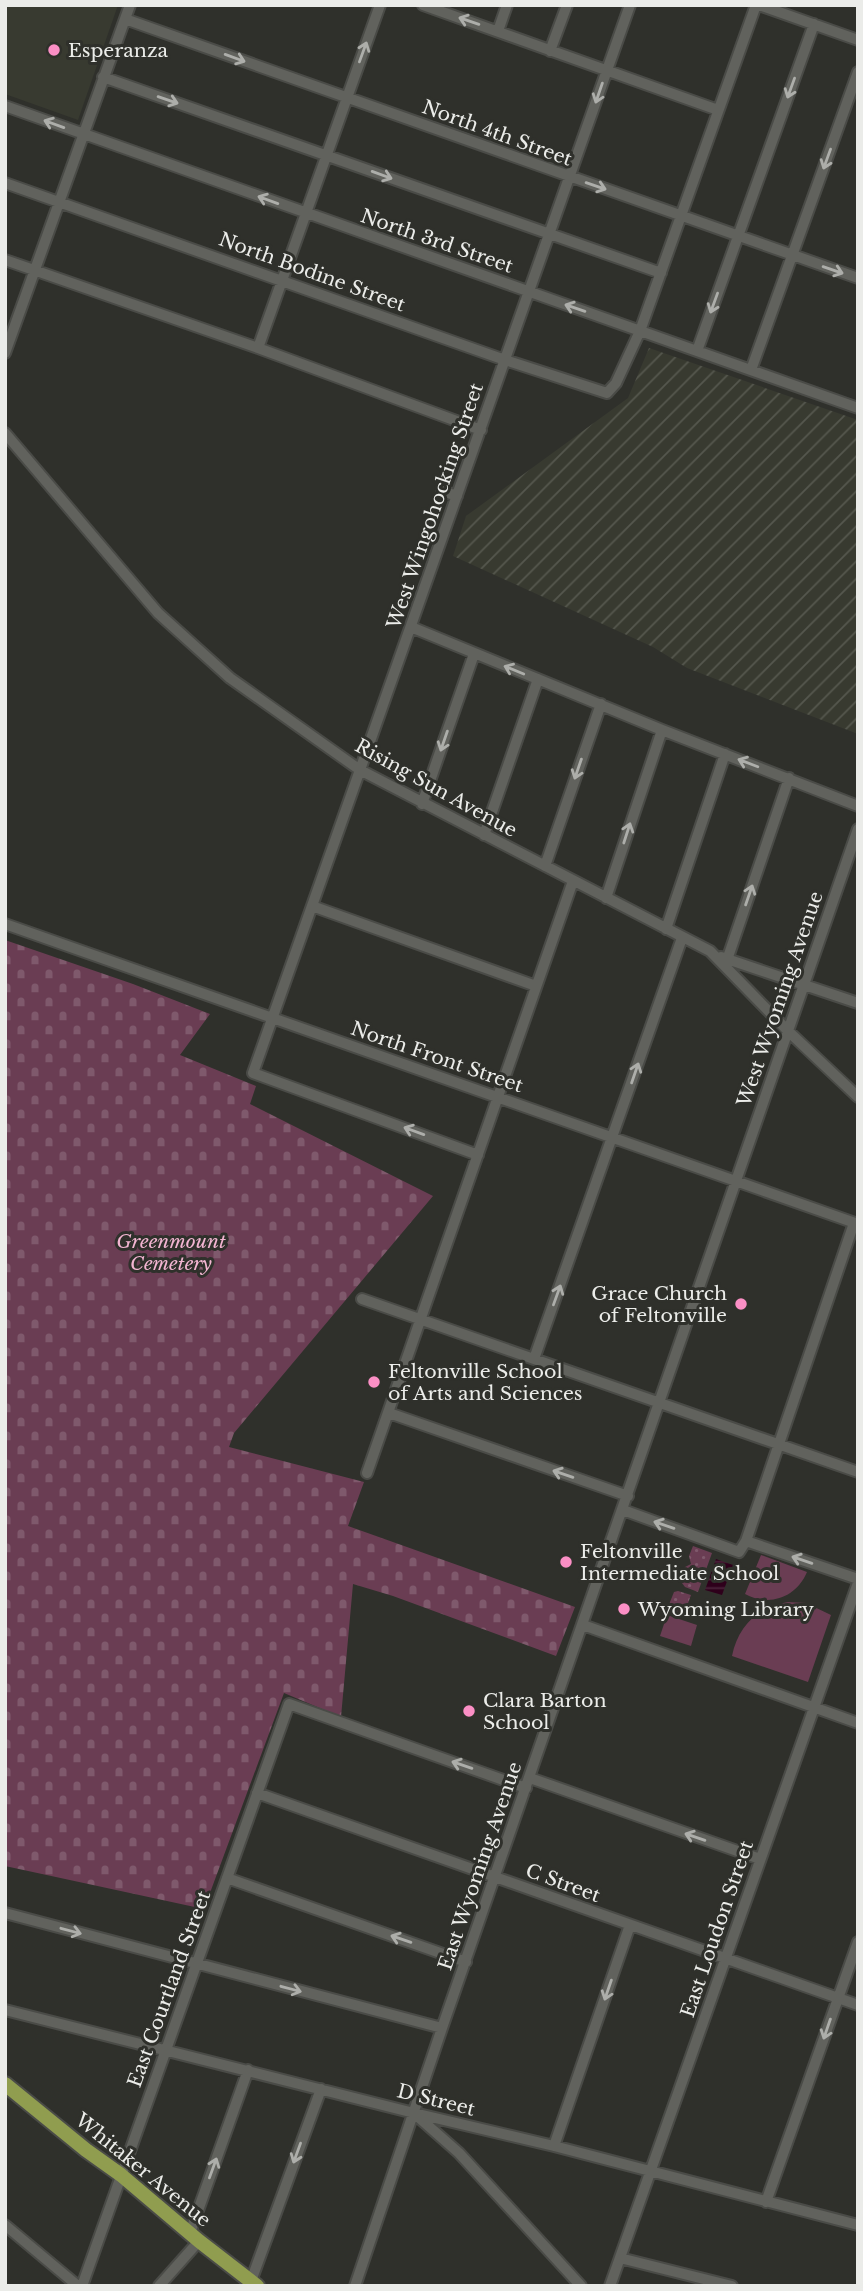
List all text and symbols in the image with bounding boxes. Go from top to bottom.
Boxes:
one-way arrow [458,14,480,27]
place label: Esperanza [68,39,168,62]
one-way arrow [358,41,370,63]
marker: Esperanza [46,42,62,58]
one-way arrow [224,53,246,65]
one-way arrow [784,77,796,99]
one-way arrow [592,81,605,103]
one-way arrow [156,95,178,107]
street label: North 4th Street [419,95,576,171]
one-way arrow [44,116,65,129]
one-way arrow [820,148,832,170]
one-way arrow [371,170,393,183]
one-way arrow [584,181,606,193]
one-way arrow [258,193,280,205]
street label: North 3rd Street [358,204,517,278]
street label: North Bodine Street [216,228,409,317]
one-way arrow [822,265,844,277]
one-way arrow [707,291,720,313]
one-way arrow [565,301,587,313]
street label: West Wingohocking Street [382,379,488,633]
one-way arrow [504,662,526,675]
one-way arrow [437,730,449,752]
street label: Rising Sun Avenue [351,734,521,842]
one-way arrow [738,756,760,769]
one-way arrow [571,757,583,779]
one-way arrow [622,822,635,844]
one-way arrow [744,885,756,907]
street label: West Wyoming Avenue [732,888,828,1111]
street label: North Front Street [348,1017,527,1098]
one-way arrow [630,1063,642,1085]
one-way arrow [403,1124,425,1137]
park label: Greenmount Cemetery [116,1230,226,1275]
place label: Grace Church of Feltonville [591,1282,727,1327]
one-way arrow [552,1284,564,1306]
marker: Grace Church of Feltonville [733,1296,749,1312]
place label: Feltonville School of Arts and Sciences [388,1360,582,1405]
marker: Feltonville School of Arts and Sciences [366,1374,382,1390]
one-way arrow [553,1467,575,1479]
one-way arrow [653,1518,675,1530]
place label: Feltonville Intermediate School [580,1540,779,1585]
one-way arrow [791,1553,813,1565]
marker: Feltonville Intermediate School [558,1554,574,1570]
place label: Wyoming Library [637,1598,814,1621]
marker: Wyoming Library [616,1601,632,1617]
place label: Clara Barton School [483,1689,607,1734]
marker: Clara Barton School [461,1703,477,1719]
one-way arrow [452,1758,474,1770]
street label: East Wyoming Avenue [434,1759,526,1973]
one-way arrow [685,1830,707,1842]
street label: East Loudon Street [676,1837,758,2020]
street label: C Street [522,1859,604,1907]
street label: East Courtland Street [123,1887,216,2090]
one-way arrow [59,1925,82,1938]
one-way arrow [391,1932,413,1944]
one-way arrow [601,1978,613,2000]
one-way arrow [279,1983,302,1996]
one-way arrow [820,2018,832,2040]
street label: D Street [395,2079,478,2121]
street label: Whitaker Avenue [70,2108,215,2232]
one-way arrow [290,2142,303,2164]
one-way arrow [208,2158,220,2180]

